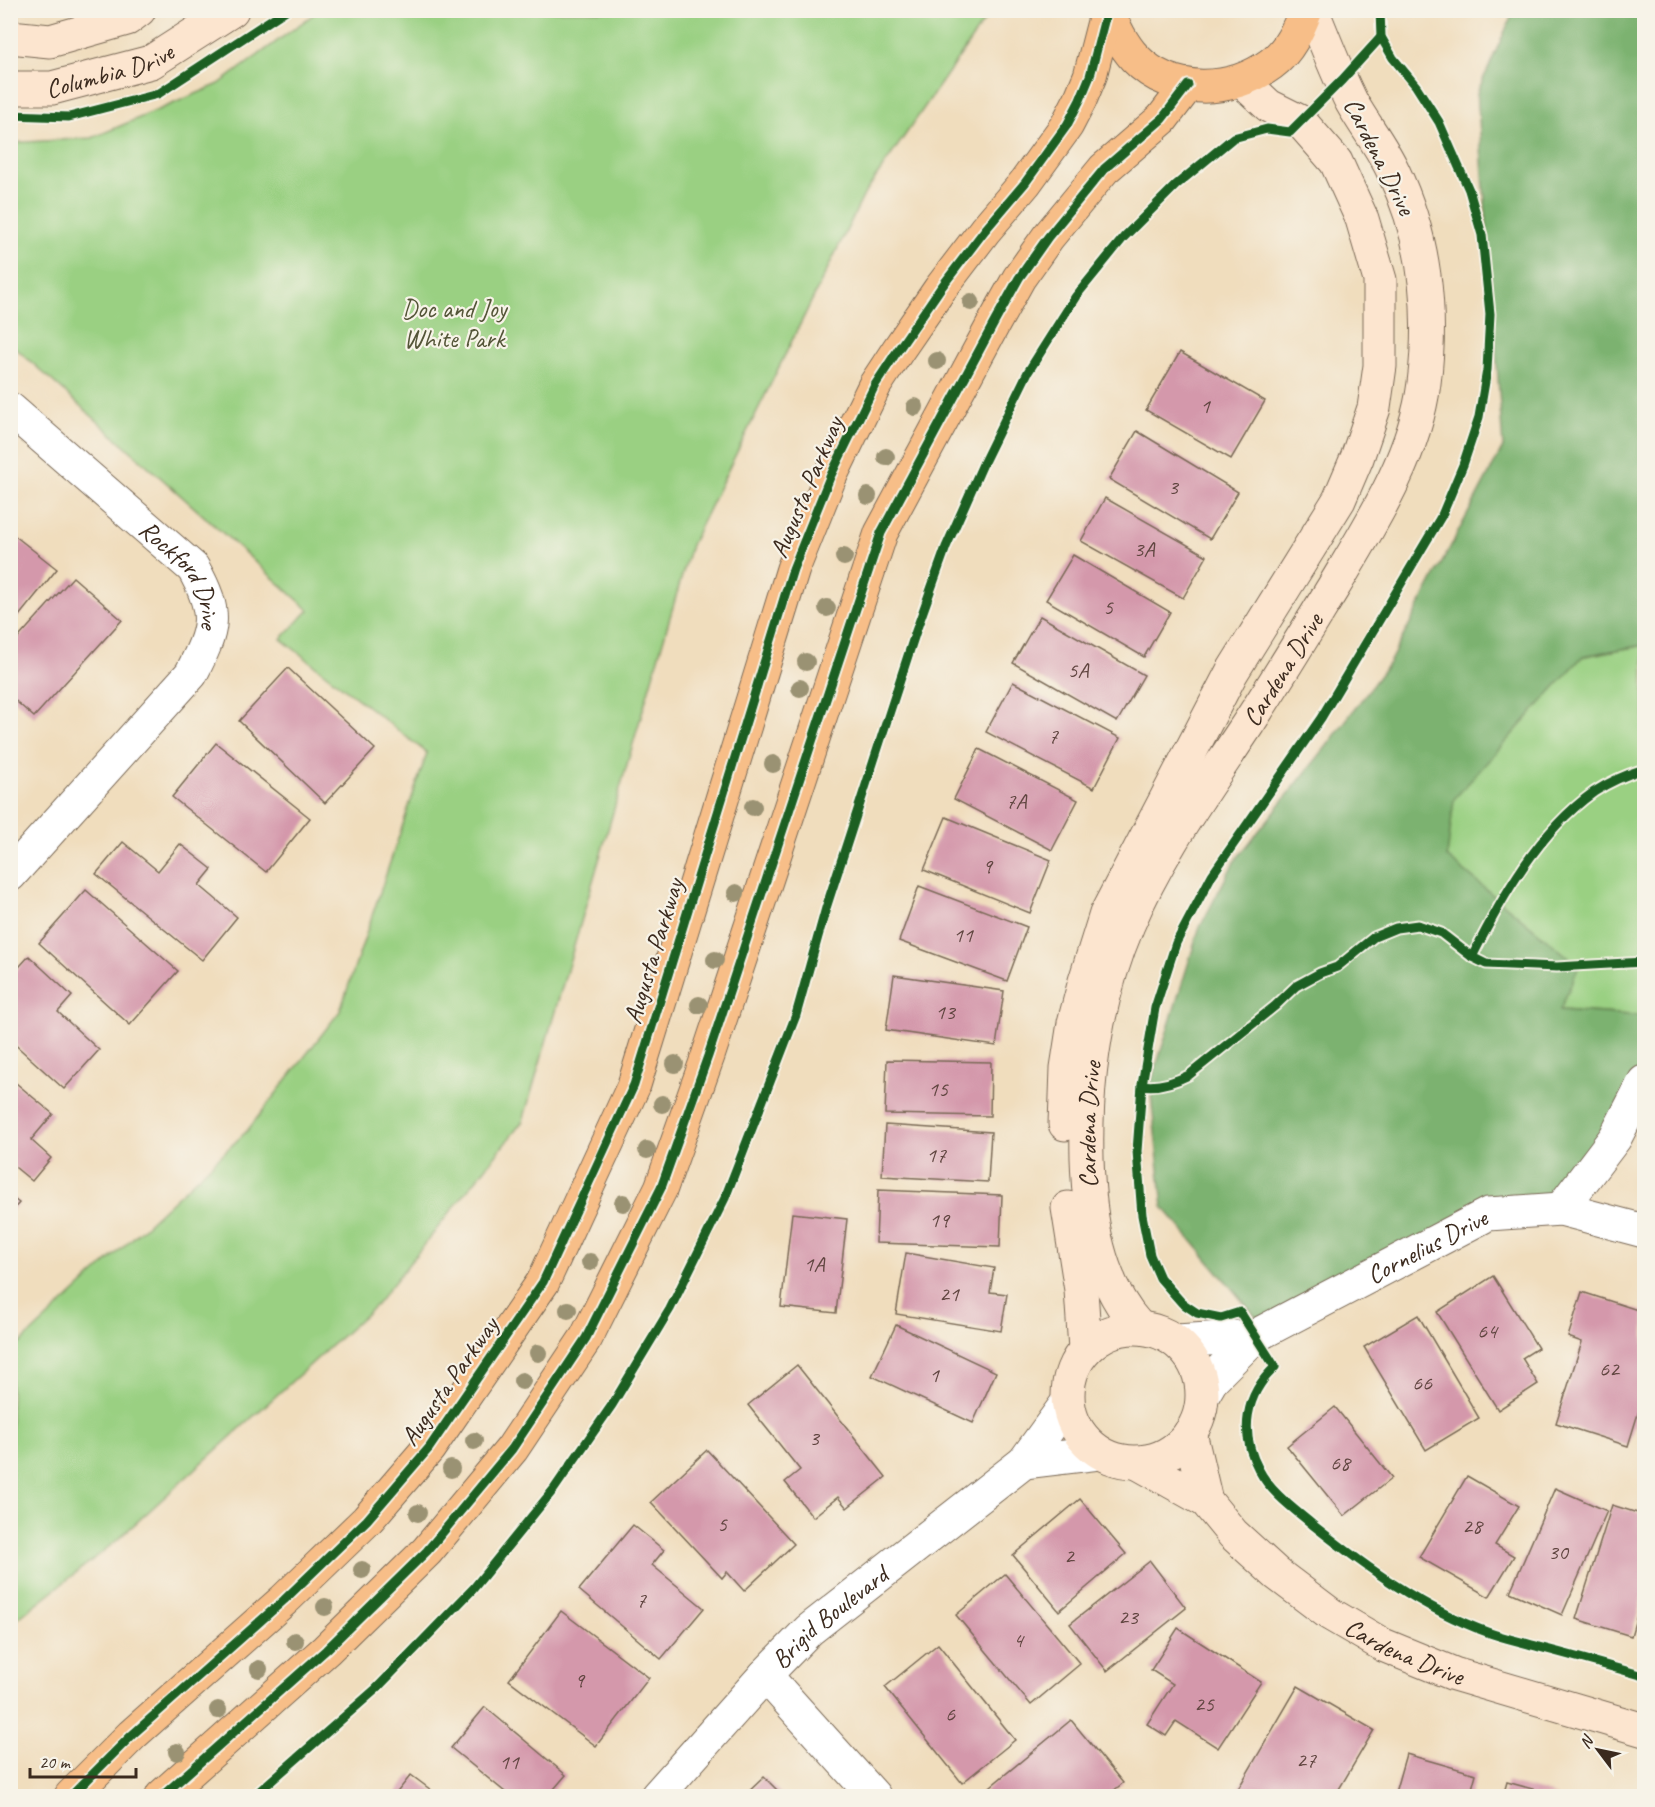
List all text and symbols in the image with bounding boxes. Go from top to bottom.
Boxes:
street label: Columbia Drive [42,35,181,106]
street label: Cardena Drive [1336,92,1424,222]
park label: Doc and Joy White Park [402,292,508,355]
house number: 1 [1200,392,1211,420]
street label: Augusta Parkway [762,410,852,563]
house number: 3 [1168,473,1180,501]
street label: Rockford Drive [132,513,227,634]
house number: 3A [1134,535,1155,563]
house number: 5 [1103,593,1114,621]
street label: Cardena Drive [1235,606,1331,733]
house number: 5A [1068,656,1089,684]
house number: 7 [1048,722,1059,750]
house number: 7A [1006,787,1027,815]
house number: 9 [982,852,994,880]
street label: Augusta Parkway [616,873,692,1028]
house number: 11 [953,921,974,949]
house number: 13 [935,998,957,1026]
street label: Cardena Drive [1071,1058,1109,1189]
house number: 15 [928,1075,949,1103]
house number: 17 [926,1141,947,1169]
street label: Cornelius Drive [1361,1201,1494,1292]
house number: 19 [929,1206,951,1234]
house number: 1A [804,1250,825,1278]
house number: 21 [939,1280,960,1308]
street label: Augusta Parkway [393,1309,507,1452]
house number: 64 [1477,1317,1499,1345]
house number: 62 [1599,1355,1621,1383]
house number: 1 [929,1361,940,1389]
house number: 66 [1412,1369,1433,1397]
house number: 3 [809,1424,821,1452]
house number: 68 [1330,1449,1352,1477]
house number: 5 [717,1510,728,1538]
house number: 28 [1462,1512,1484,1540]
house number: 30 [1548,1538,1570,1566]
house number: 2 [1064,1542,1076,1570]
street label: Brigid Boulevard [764,1556,898,1676]
house number: 7 [636,1586,647,1614]
house number: 23 [1118,1603,1140,1631]
street label: Cardena Drive [1339,1610,1469,1693]
house number: 4 [1013,1626,1025,1654]
house number: 9 [574,1666,586,1694]
house number: 25 [1194,1690,1215,1718]
house number: 6 [945,1700,956,1728]
north arrow [1568,1720,1628,1780]
text: N [1575,1730,1599,1752]
scale bar [30,1741,136,1779]
house number: 27 [1296,1746,1317,1774]
house number: 11 [499,1748,520,1776]
text: 20 m [39,1751,72,1773]

